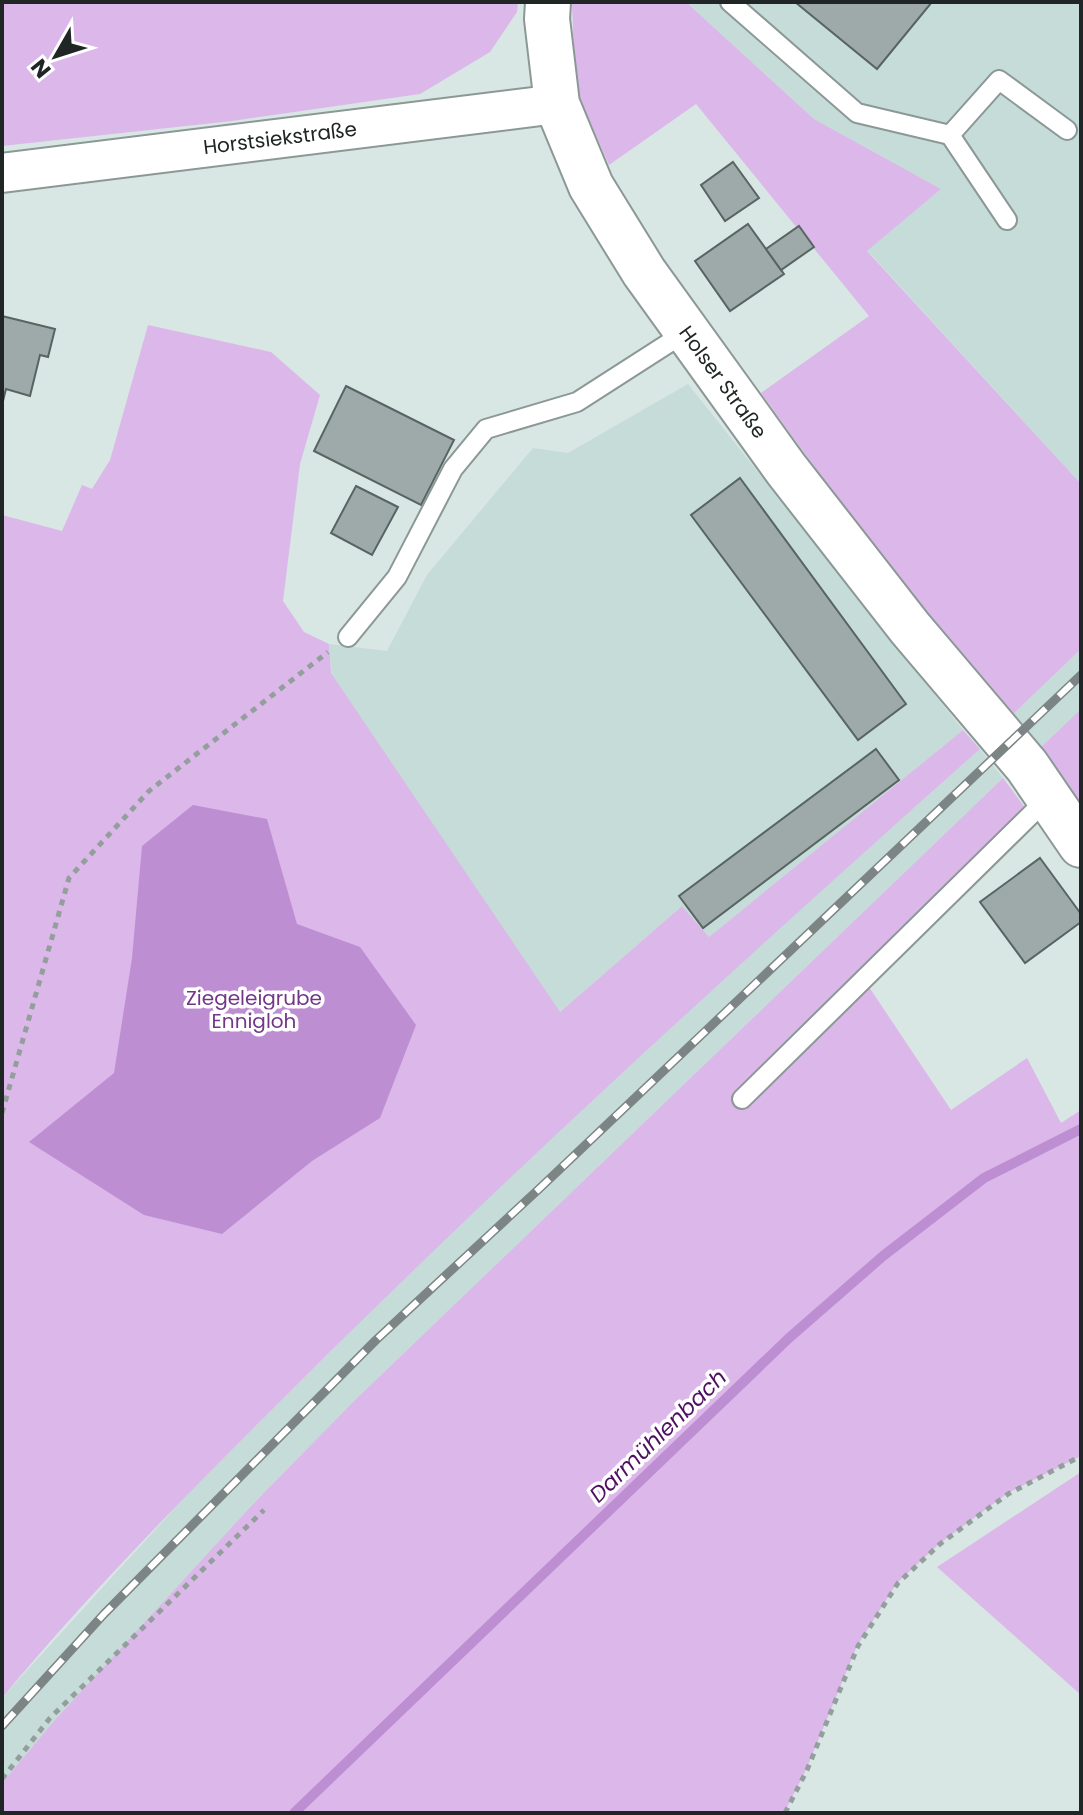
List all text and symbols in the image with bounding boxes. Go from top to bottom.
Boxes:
north arrow [16,16,96,96]
text: N [24,52,58,84]
street label: Horstsiekstraße [202,115,358,161]
street label: Holser Straße [673,320,773,444]
park label: Ziegeleigrube Ennigloh [186,984,322,1035]
water label: Darmühlenbach [583,1362,733,1510]

